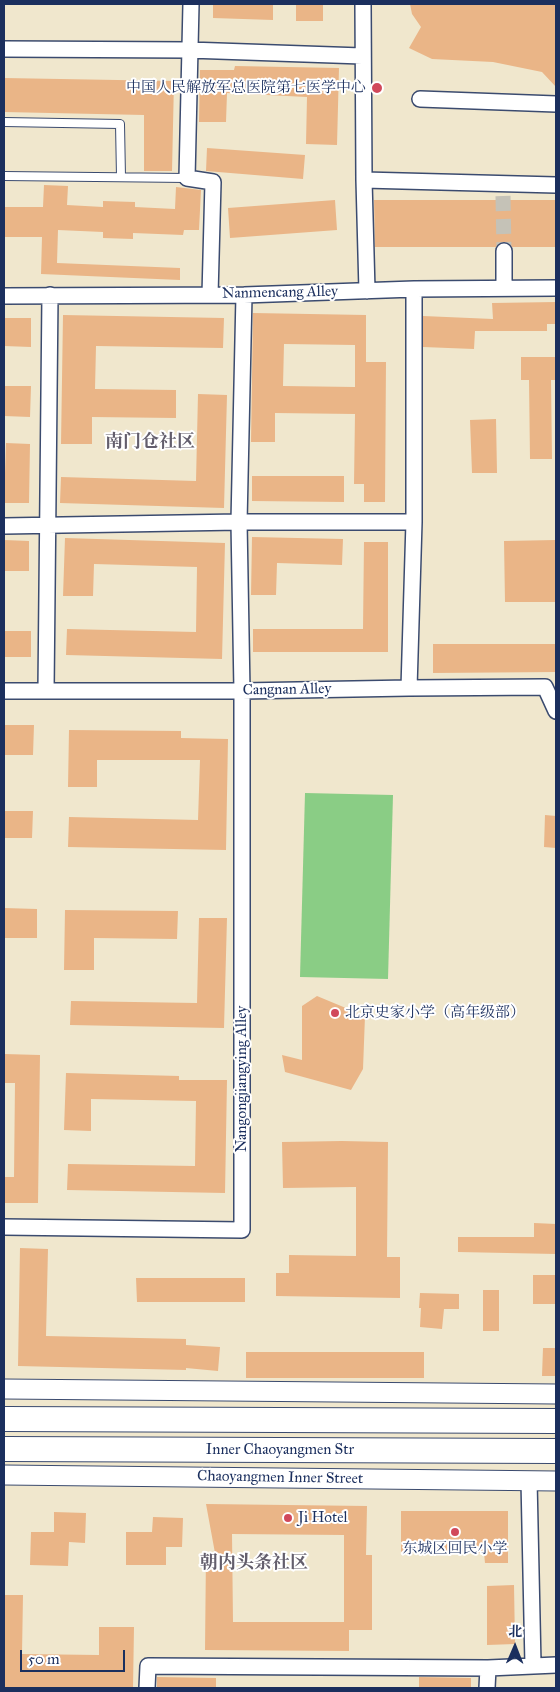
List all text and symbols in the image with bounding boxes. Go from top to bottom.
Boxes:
place label: 中国人民解放军总医院第七医学中心 [126,79,366,97]
marker: 中国人民解放军总医院第七医学中心 [370,81,384,95]
street label: Nanmencang Alley [222,283,338,303]
district label: 南门仓社区 [105,432,195,454]
street label: Cangnan Alley [242,680,332,700]
place label: 北京史家小学（高年级部） [345,1004,525,1022]
street label: Nangongjiangying Alley [233,1006,251,1152]
marker: 北京史家小学（高年级部） [329,1007,341,1019]
street label: Inner Chaoyangmen Str [206,1441,354,1459]
street label: Chaoyangmen Inner Street [197,1468,363,1488]
place label: Ji Hotel [298,1509,347,1527]
marker: Ji Hotel [282,1512,294,1524]
marker: 东城区回民小学 [449,1526,461,1538]
place label: 东城区回民小学 [403,1540,507,1558]
district label: 朝内头条社区 [200,1553,308,1575]
north arrow [490,1622,540,1672]
text: 北 [508,1623,522,1640]
scale bar [22,1640,128,1672]
text: 50 m [28,1650,60,1668]

